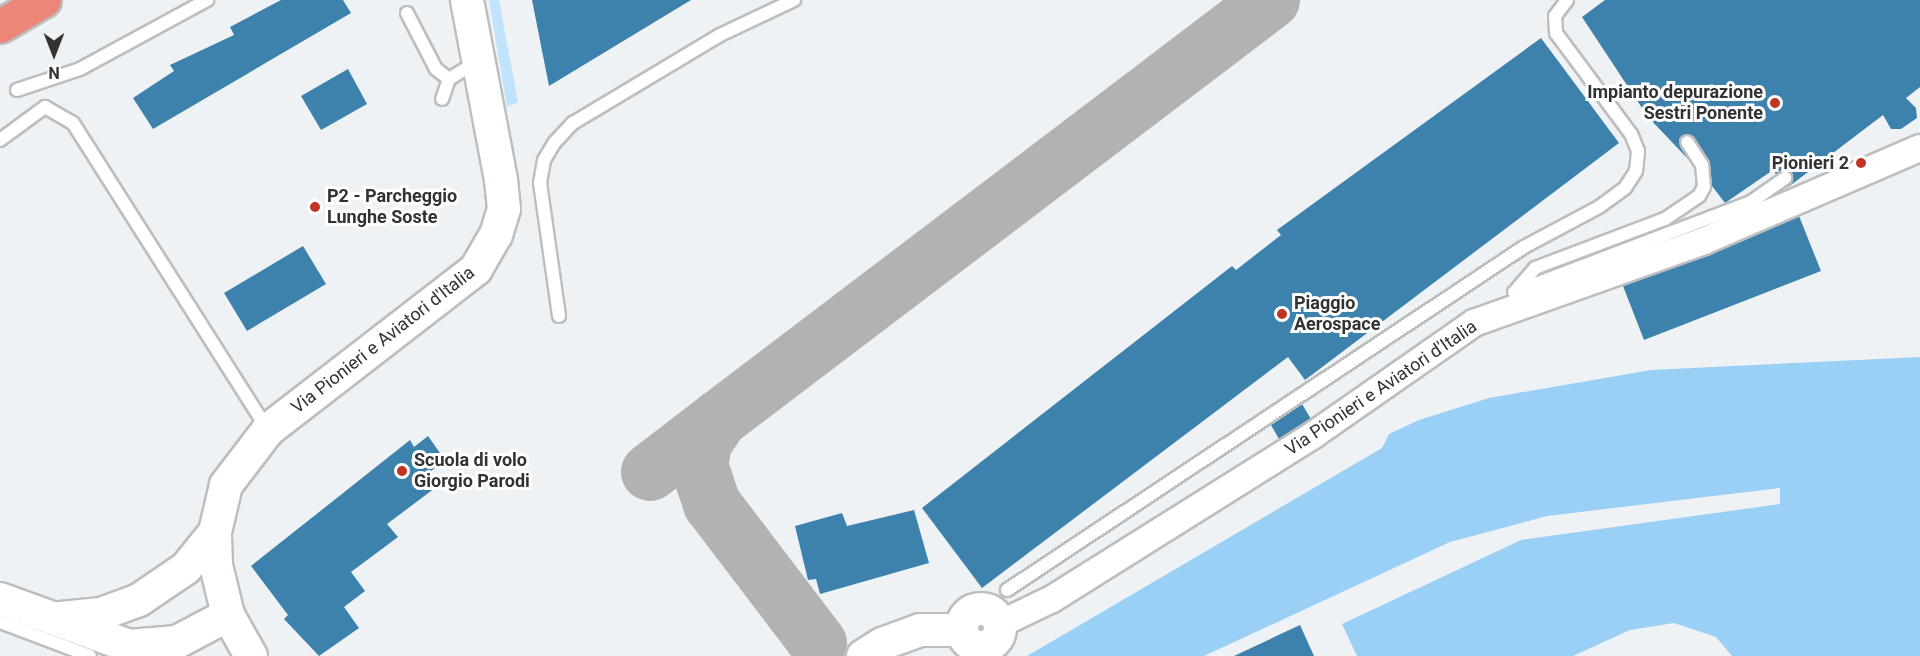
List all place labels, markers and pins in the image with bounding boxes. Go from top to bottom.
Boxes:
place label: Impianto depurazione Sestri Ponente [1587,82,1763,124]
marker: Impianto depurazione Sestri Ponente [1768,96,1782,110]
place label: Pionieri 2 [1772,152,1849,174]
marker: Pionieri 2 [1854,156,1868,170]
place label: P2 - Parcheggio Lunghe Soste [327,186,457,228]
marker: P2 - Parcheggio Lunghe Soste [308,200,322,214]
place label: Piaggio Aerospace [1294,293,1380,336]
marker: Piaggio Aerospace [1275,307,1289,321]
place label: Scuola di volo Giorgio Parodi [414,450,530,492]
marker: Scuola di volo Giorgio Parodi [395,464,409,478]

